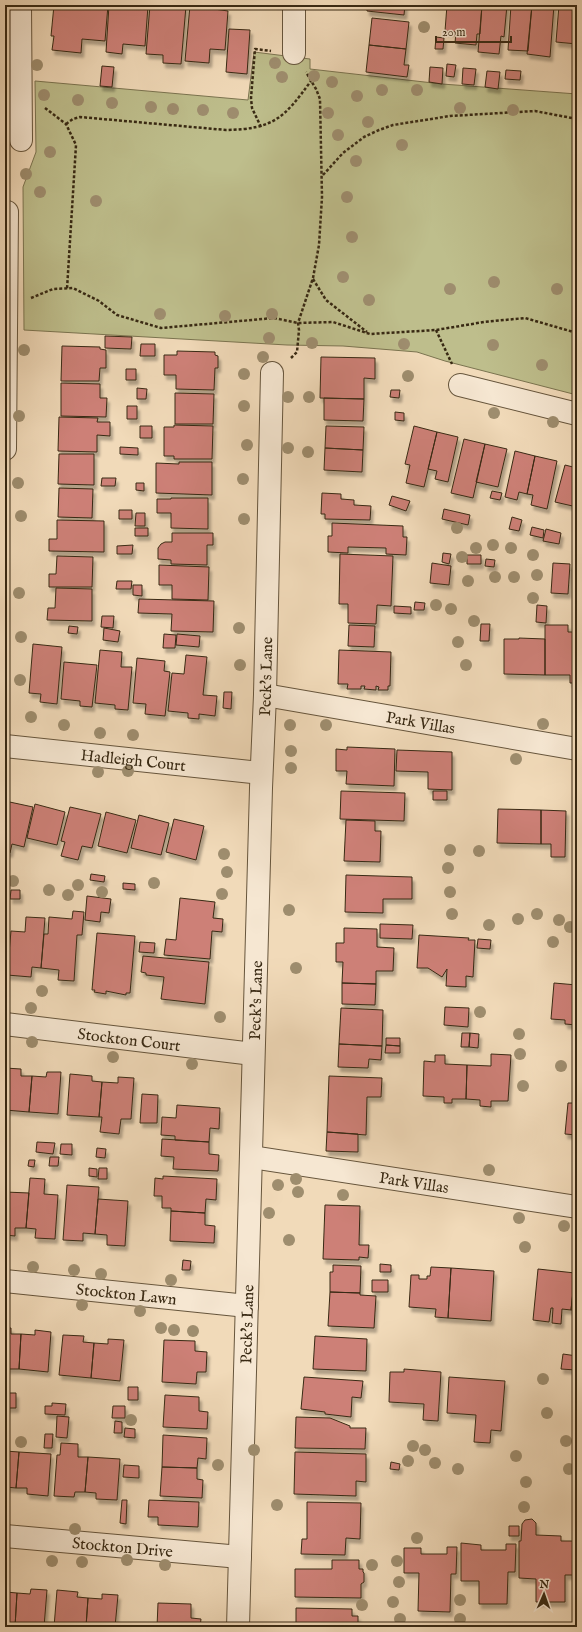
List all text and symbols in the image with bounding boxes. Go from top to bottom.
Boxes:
scale bar [436,18,511,44]
text: 20 m [442,25,465,40]
street label: Peck's Lane [256,637,278,717]
street label: Park Villas [384,708,457,740]
street label: Hadleigh Court [80,746,187,777]
street label: Peck's Lane [246,960,268,1040]
street label: Stockton Court [76,1025,182,1057]
street label: Park Villas [378,1169,450,1199]
street label: Stockton Lawn [75,1280,178,1311]
street label: Peck's Lane [237,1284,259,1364]
street label: Stockton Drive [71,1534,174,1563]
north arrow [524,1574,564,1614]
text: N [538,1578,550,1592]

